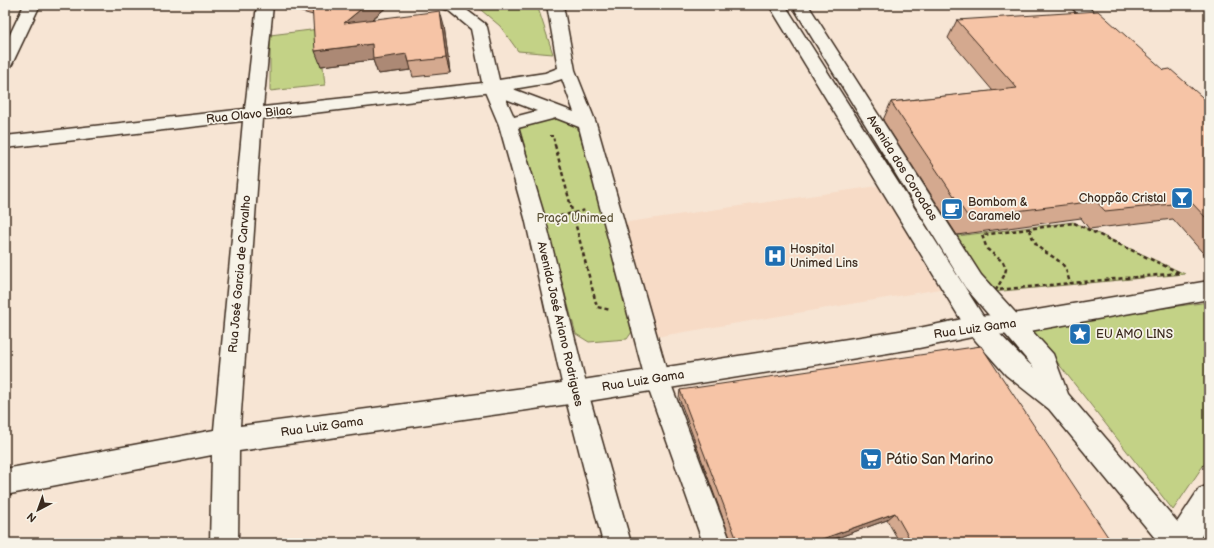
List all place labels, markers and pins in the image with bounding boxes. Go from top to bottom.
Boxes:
bar icon: Choppão Cristal [1169,185,1195,211]
place label: Choppão Cristal [1079,191,1166,206]
place label: Bombom & Caramelo [968,195,1028,224]
cafe icon: Bombom & Caramelo [939,196,965,222]
place label: Hospital Unimed Lins [790,242,858,271]
hospital icon: Hospital Unimed Lins [762,243,788,269]
place icon: EU AMO LINS [1067,321,1093,347]
place label: EU AMO LINS [1096,327,1173,342]
supermarket icon: Pátio San Marino [858,446,884,472]
place label: Pátio San Marino [886,451,993,468]

